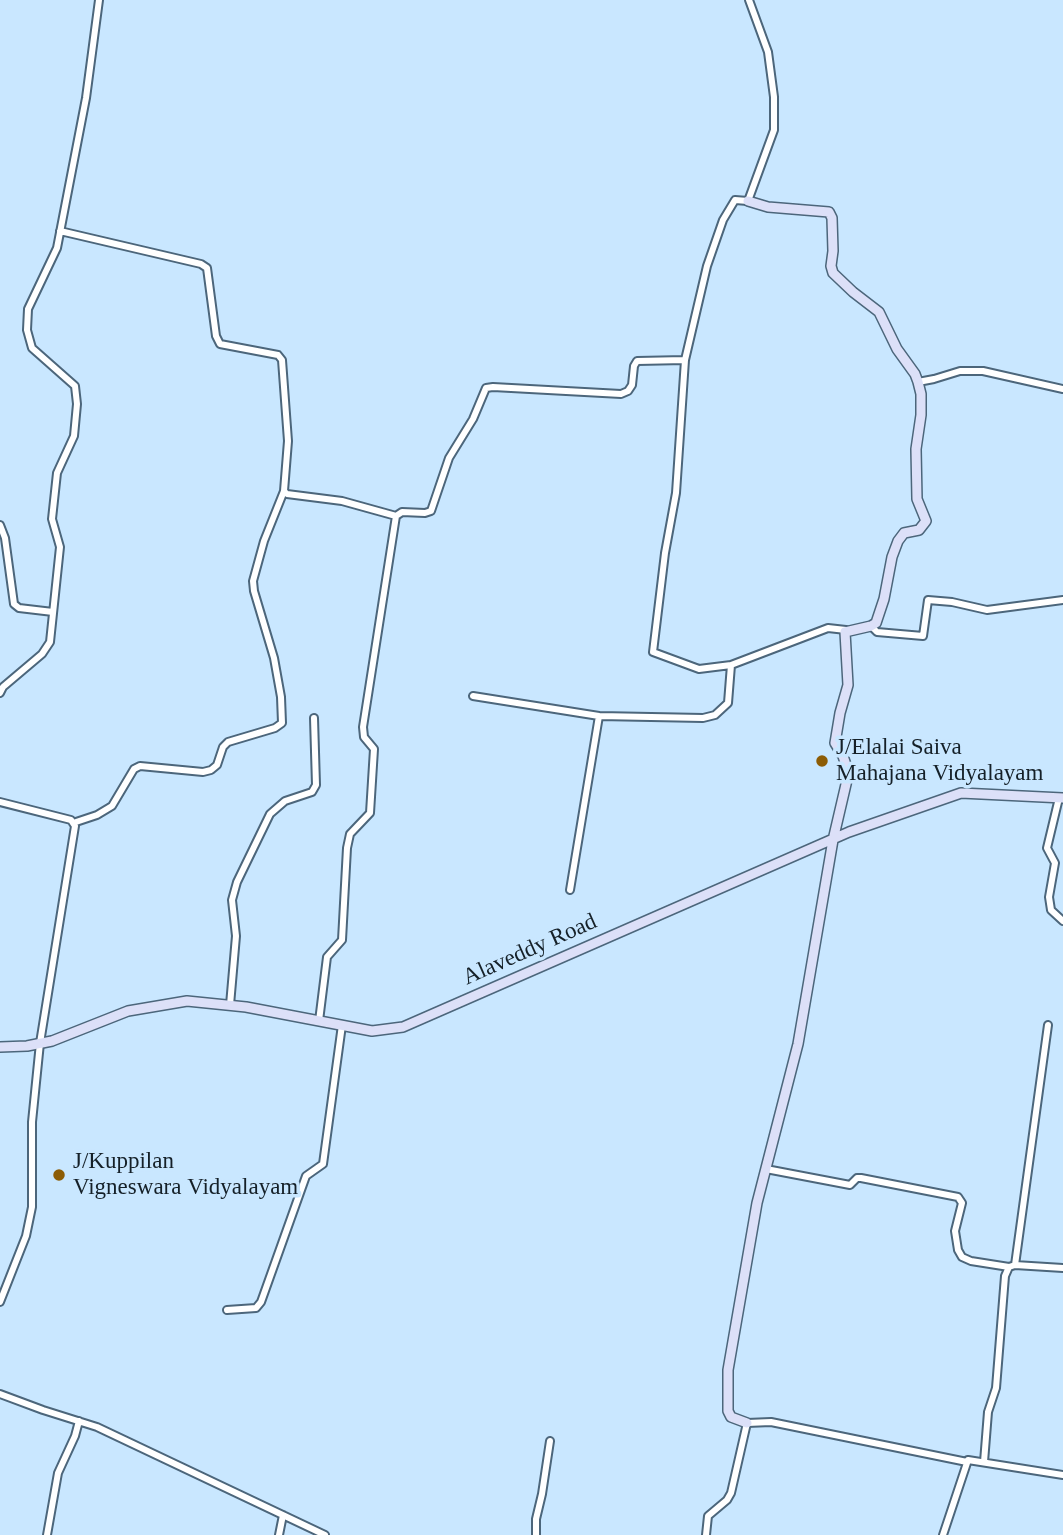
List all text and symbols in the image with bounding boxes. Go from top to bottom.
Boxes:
place label: J/Elalai Saiva Mahajana Vidyalayam [836,734,1043,788]
marker: J/Elalai Saiva Mahajana Vidyalayam [814,753,830,769]
street label: Alaveddy Road [459,908,601,992]
place label: J/Kuppilan Vigneswara Vidyalayam [73,1148,298,1202]
marker: J/Kuppilan Vigneswara Vidyalayam [51,1167,67,1183]

